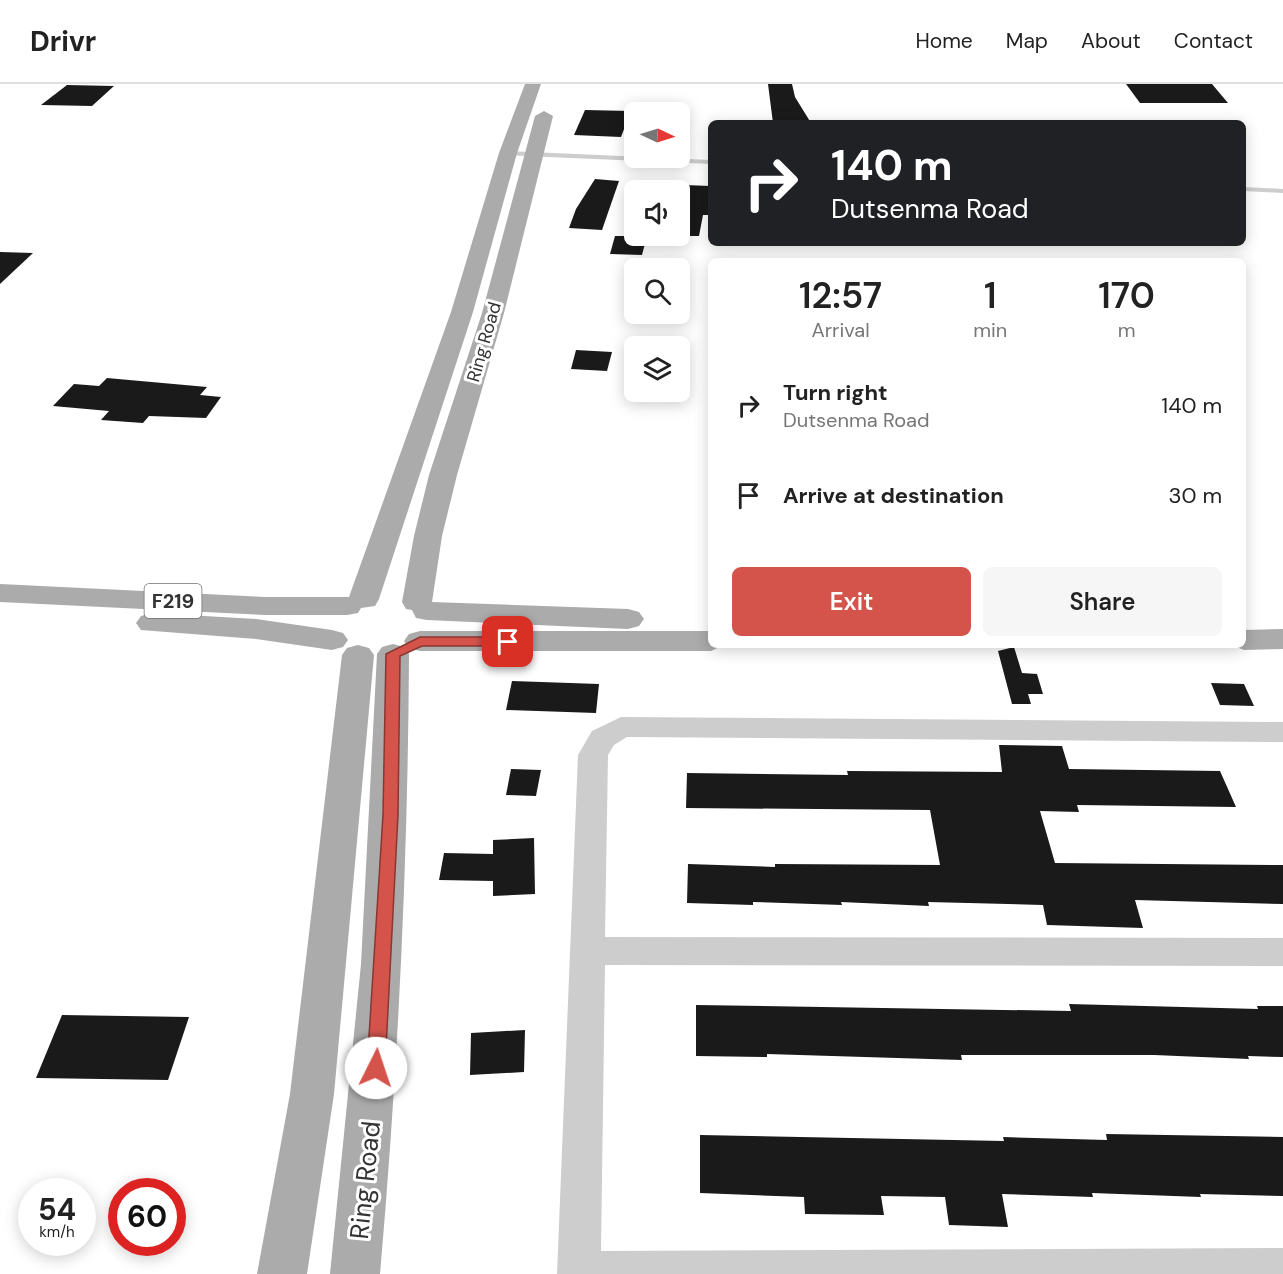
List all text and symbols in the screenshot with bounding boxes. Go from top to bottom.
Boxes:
text: Drivr [30,23,96,60]
text: Home [915,27,973,55]
text: Map [1006,27,1048,55]
text: About [1081,27,1141,55]
text: Contact [1174,27,1253,55]
north arrow [624,102,690,168]
map controls [624,102,690,402]
text: 140 m [831,138,953,193]
icon: right [732,144,810,222]
button: sound [624,180,690,246]
text: Dutsenma Road [831,191,1029,226]
button: search [624,258,690,324]
text: 12:57 [799,272,882,319]
text: 1 [984,272,996,319]
text: 170 [1098,272,1155,319]
street label: Ring Road [461,299,507,385]
text: Arrival [811,317,870,343]
text: min [973,317,1007,343]
text: m [1118,317,1136,343]
button: layers [624,336,690,402]
text: Turn right [783,378,888,407]
icon: right [732,389,765,422]
text: 140 m [1161,391,1222,420]
text: Dutsenma Road [783,407,930,433]
icon: arrive [732,479,765,512]
text: Arrive at destination [783,481,1004,510]
text: 30 m [1168,481,1222,510]
button: Exit [732,567,971,636]
button: Share [983,567,1222,636]
road number: F219 [144,584,201,618]
pin [482,616,533,667]
icon: arrive [491,625,524,658]
position arrow [344,1036,408,1100]
street label: Ring Road [342,1119,388,1241]
speed limit sign: 60 [108,1178,186,1256]
text: 54 [38,1190,76,1229]
text: km/h [39,1222,75,1242]

